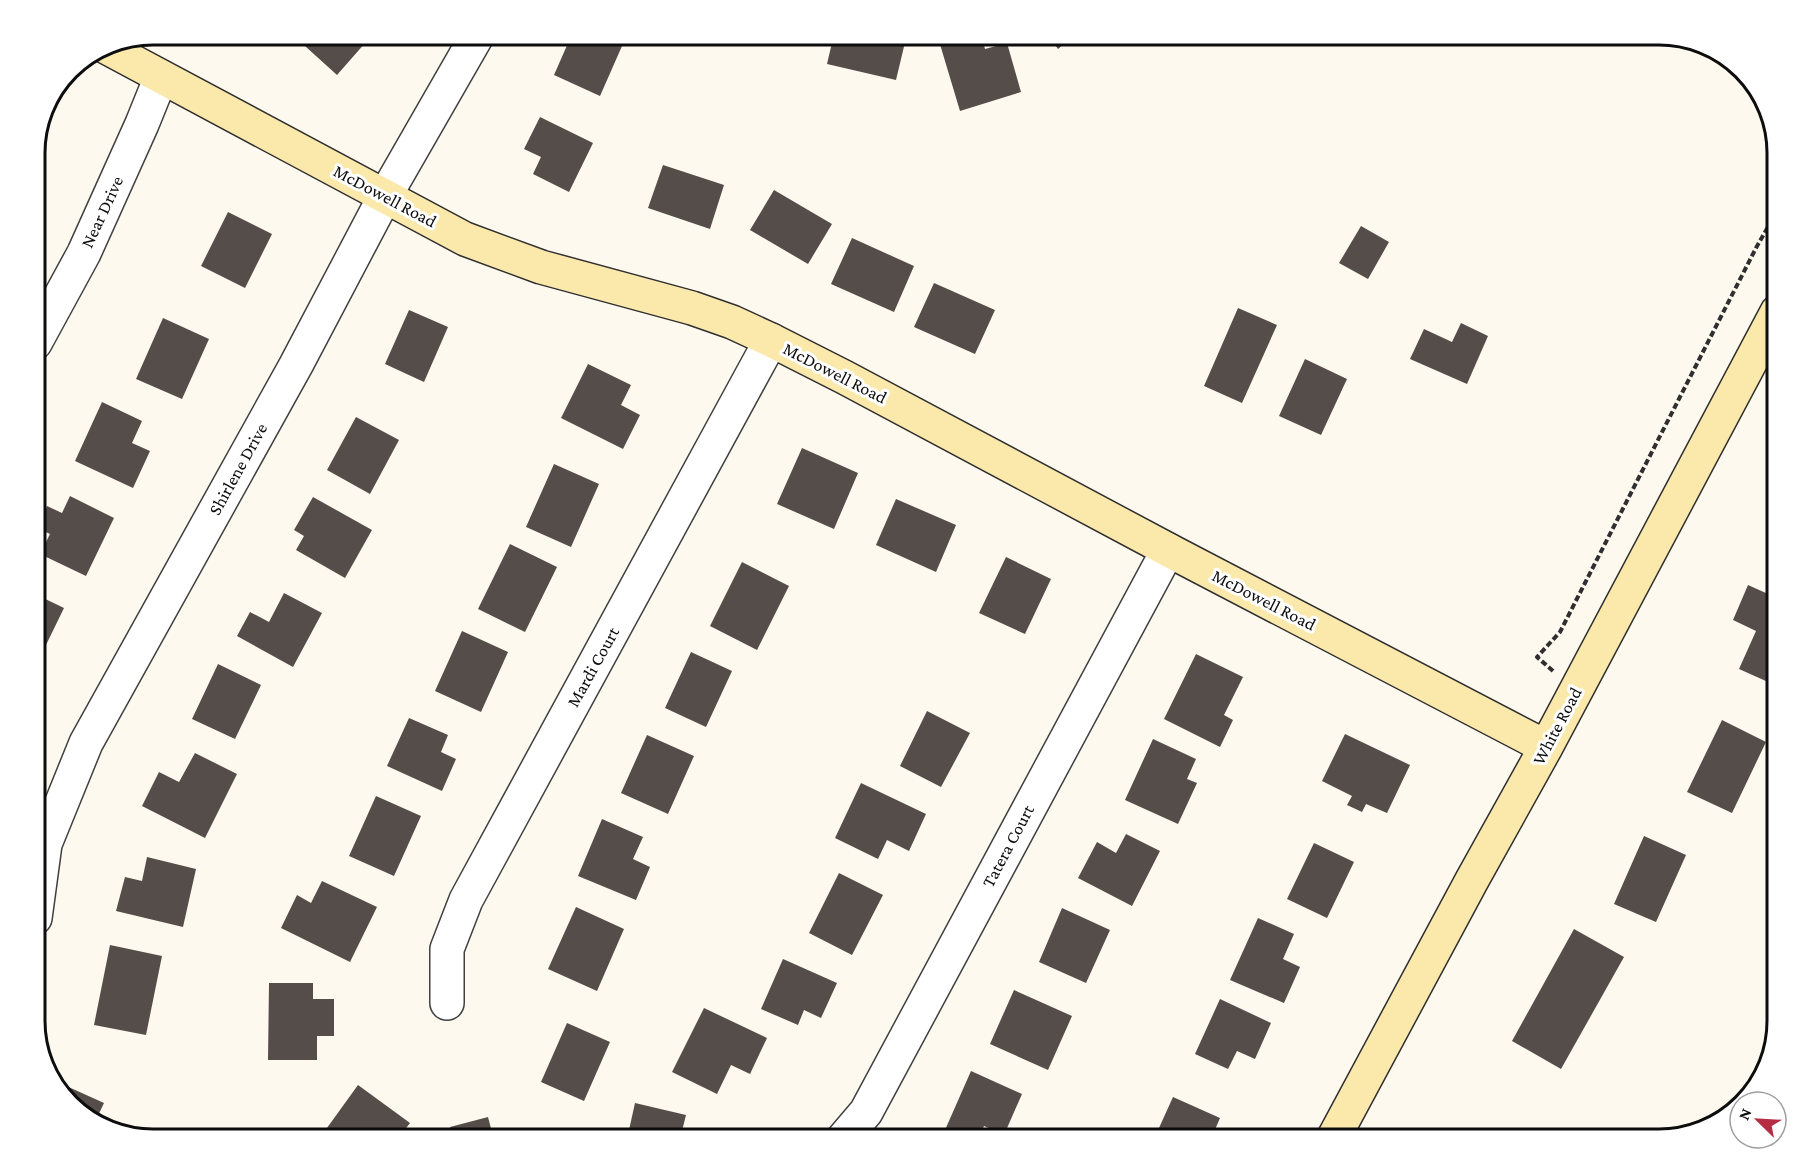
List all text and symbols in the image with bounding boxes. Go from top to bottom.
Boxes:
street label: McDowell Road [330,161,440,232]
street label: Near Drive [77,173,127,251]
street label: McDowell Road [780,338,891,408]
street label: Shirlene Drive [205,420,271,518]
street label: McDowell Road [1209,565,1320,635]
street label: Mardi Court [563,623,624,710]
street label: White Road [1528,684,1586,768]
street label: Tatera Court [978,800,1039,891]
north arrow [1728,1090,1788,1150]
text: N [1735,1106,1755,1123]

